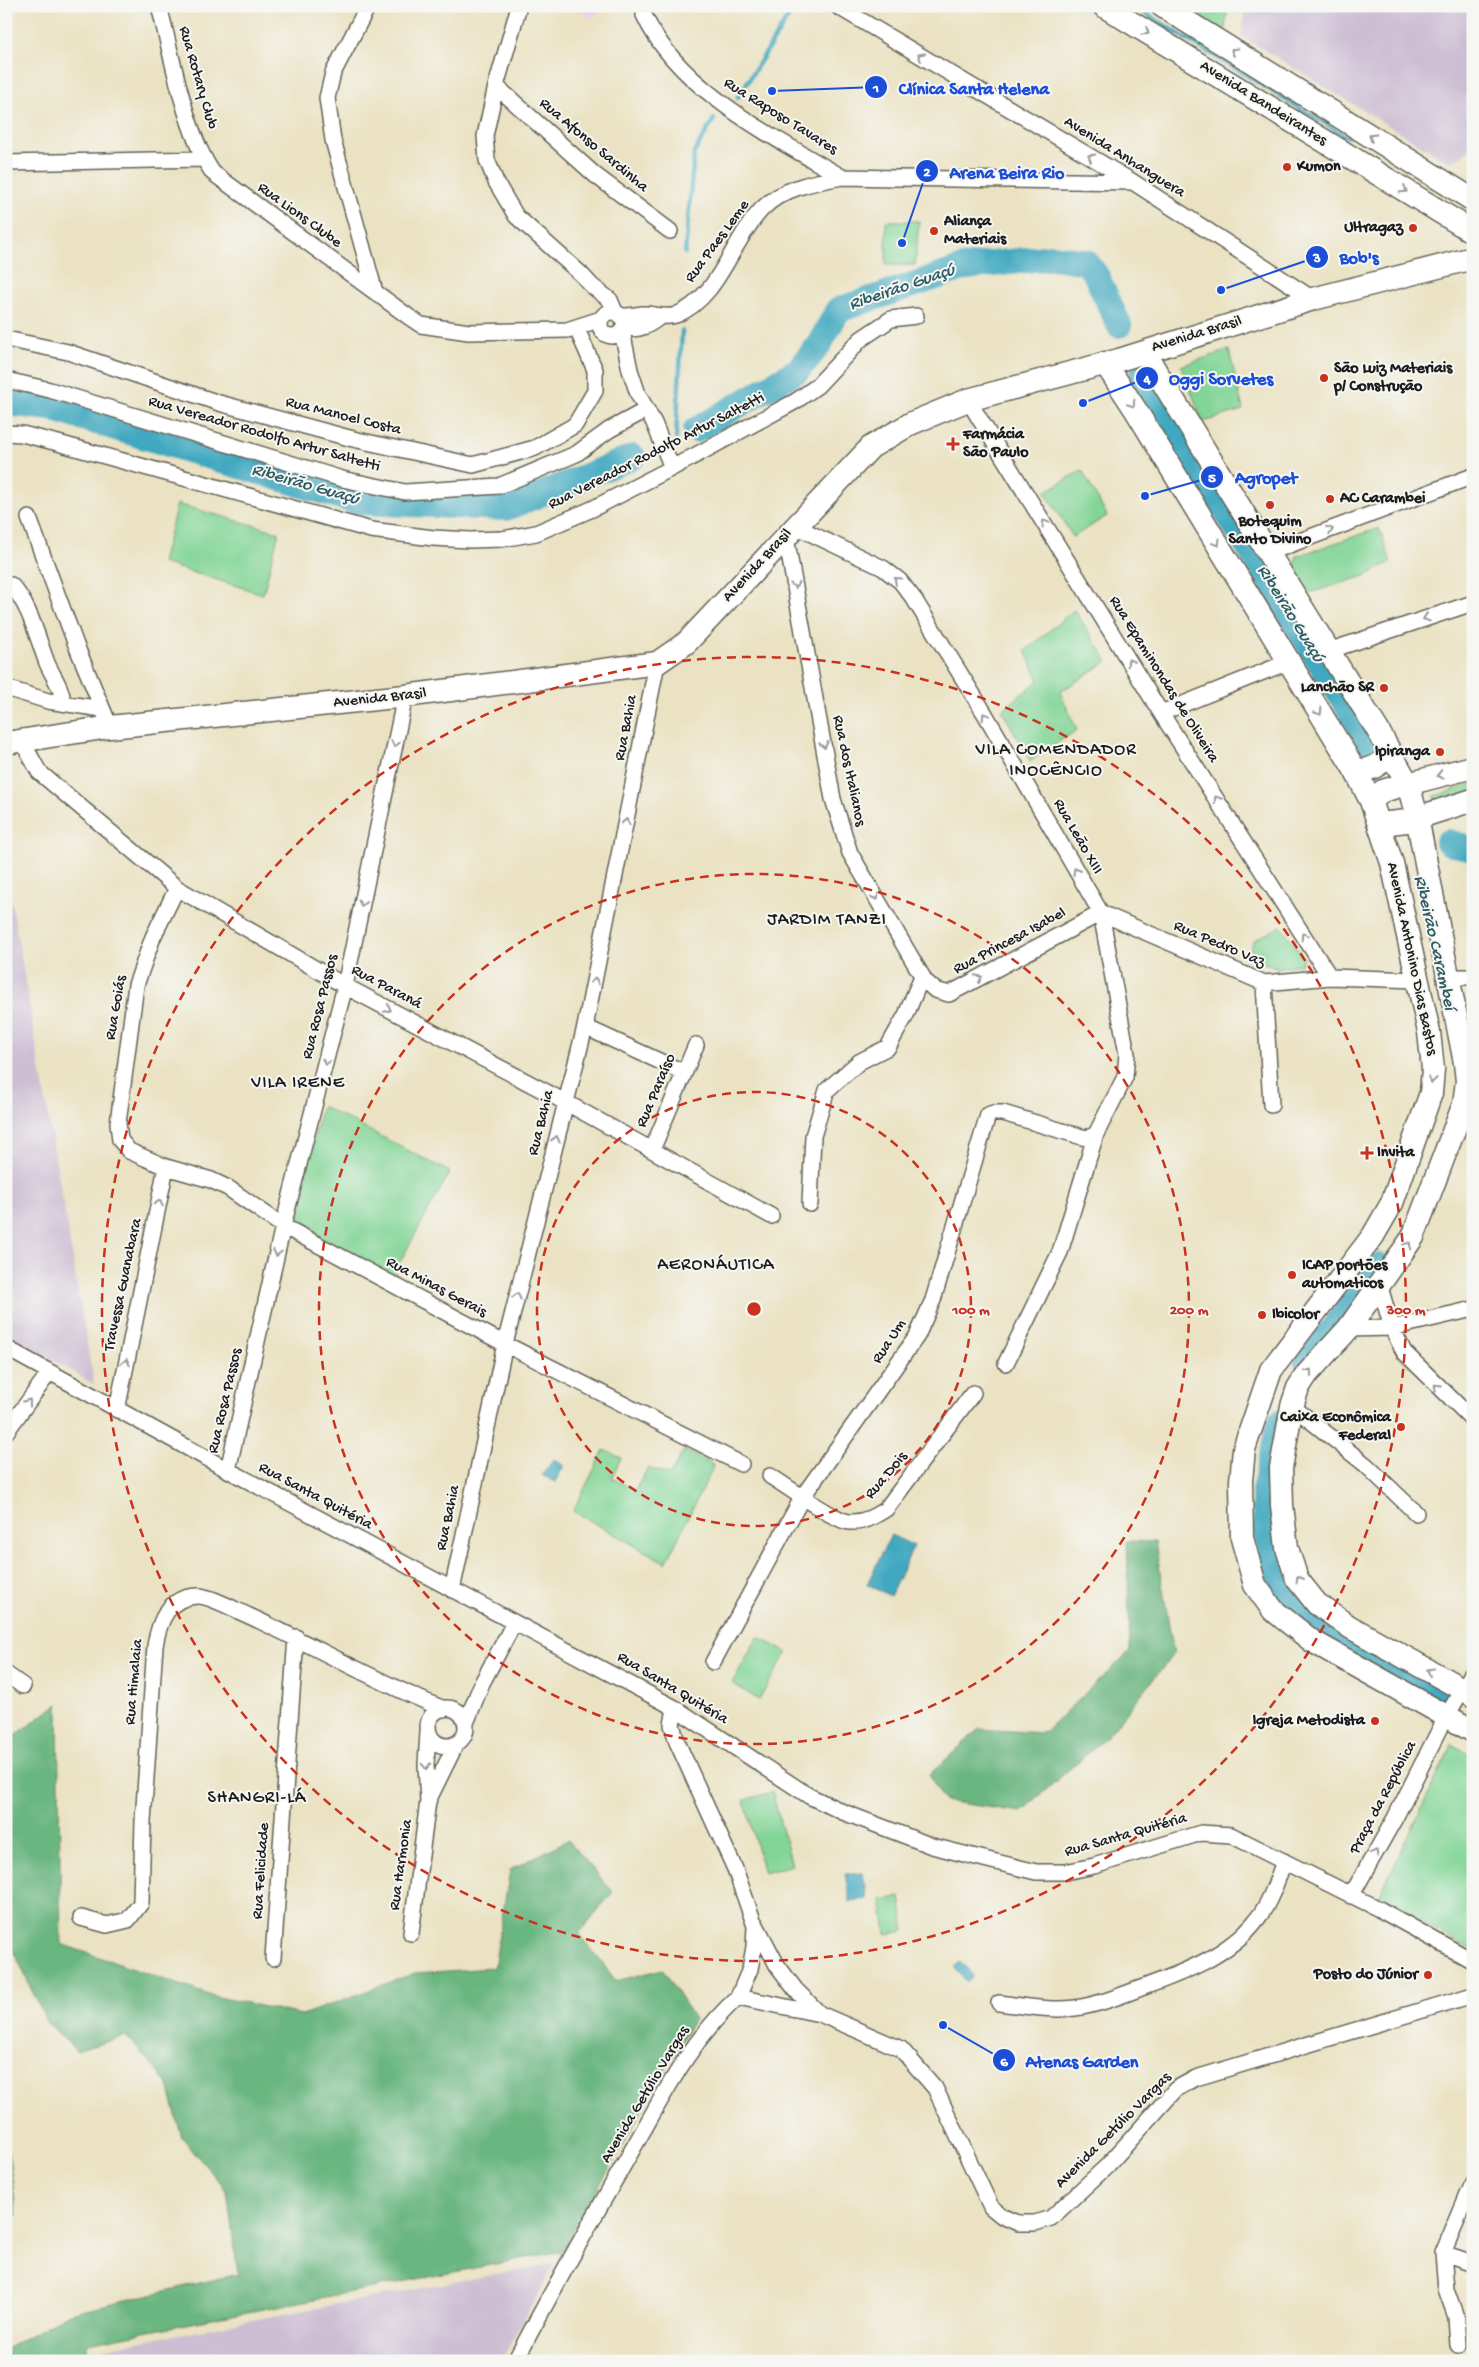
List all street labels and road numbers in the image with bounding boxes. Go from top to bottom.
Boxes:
street label: Rua Rotary Club [173,24,221,132]
street label: Avenida Bandeirantes [1196,57,1331,151]
street label: Rua Raposo Tavares [720,74,841,160]
street label: Rua Afonso Sardinha [535,95,652,198]
street label: Avenida Anhanguera [1060,113,1189,204]
street label: Rua Lions Clube [253,179,346,253]
street label: Rua Paes Leme [682,196,755,287]
street label: Avenida Brasil [1150,312,1244,358]
street label: Rua Vereador Rodolfo Artur Saltetti [546,389,768,515]
street label: Rua Vereador Rodolfo Artur Saltetti [146,393,382,477]
street label: Rua Manoel Costa [283,393,404,441]
street label: Avenida Brasil [719,525,797,607]
street label: Rua Epaminondas de Oliveira [1104,593,1223,768]
street label: Avenida Brasil [333,685,427,713]
street label: Rua Bahia [611,692,643,762]
street label: Rua dos Italianos [827,714,869,829]
street label: Rua Leão XIII [1048,796,1106,878]
street label: Avenida Antonino Dias Bastos [1381,861,1441,1058]
street label: Rua Princesa Isabel [950,904,1070,980]
street label: Rua Pedro Vaz [1170,917,1269,973]
street label: Rua Rosa Passos [299,951,343,1061]
street label: Rua Paraná [347,961,426,1015]
street label: Rua Goiás [102,973,132,1042]
street label: Rua Paraíso [633,1051,681,1131]
street label: Rua Bahia [525,1087,560,1158]
street label: Travessa Guanabara [100,1216,148,1354]
street label: Rua Minas Gerais [382,1253,491,1323]
street label: Rua Um [869,1316,912,1368]
street label: Rua Rosa Passos [205,1345,248,1456]
street label: Rua Dois [862,1447,913,1504]
street label: Rua Santa Quitéria [255,1459,376,1536]
street label: Rua Bahia [433,1482,465,1553]
street label: Rua Himalaia [122,1637,148,1726]
street label: Rua Santa Quitéria [613,1648,732,1730]
street label: Praça da República [1346,1737,1422,1859]
street label: Rua Santa Quitéria [1063,1809,1190,1863]
street label: Rua Harmonia [386,1817,418,1912]
street label: Rua Felicidade [249,1821,275,1920]
street label: Avenida Getúlio Vargas [598,2022,695,2167]
street label: Avenida Getúlio Vargas [1052,2068,1177,2193]

